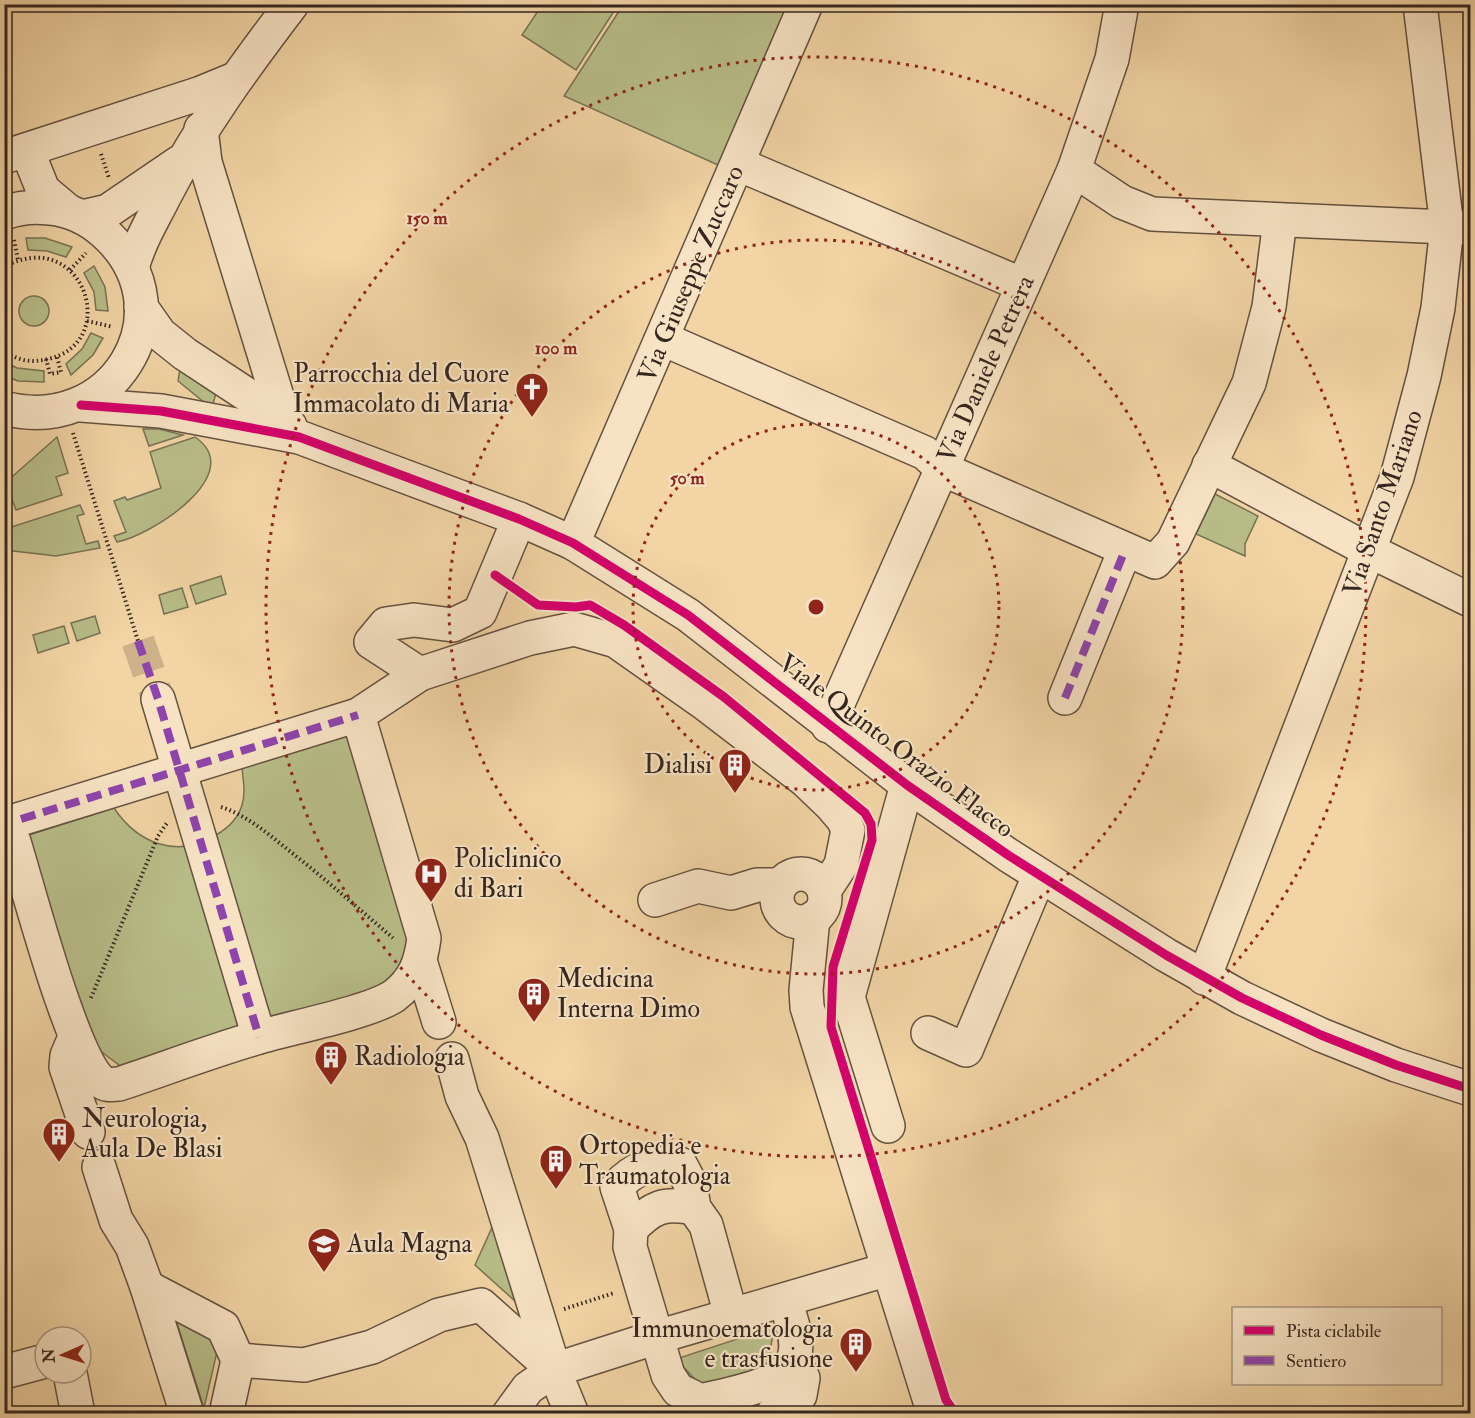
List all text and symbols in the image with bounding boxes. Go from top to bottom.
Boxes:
street label: Via Giuseppe Zuccaro [631,161,752,388]
text: 150 m [406,207,449,230]
street label: Via Daniele Petrera [930,270,1042,468]
text: 100 m [535,337,578,360]
place label: Parrocchia del Cuore Immacolato di Maria [293,358,509,420]
church icon: Parrocchia del Cuore Immacolato di Maria [514,371,550,418]
street label: Via Santo Mariano [1336,406,1430,600]
text: 50 m [670,467,705,490]
centre of rings [806,597,826,617]
street label: Viale Quinto Orazio Flacco [772,647,1020,845]
building icon: Dialisi [717,747,753,794]
place label: Dialisi [644,749,712,781]
place label: Policlinico di Bari [454,843,562,905]
hospital icon: Policlinico di Bari [413,856,449,903]
place label: Medicina Interna Dimo [557,963,700,1025]
building icon: Medicina Interna Dimo [516,976,552,1023]
building icon: Radiologia [313,1039,349,1086]
place label: Radiologia [354,1041,465,1073]
place label: Neurologia, Aula De Blasi [81,1103,222,1165]
building icon: Neurologia, Aula De Blasi [41,1116,77,1163]
place label: Ortopedia e Traumatologia [579,1130,731,1192]
building icon: Ortopedia e Traumatologia [538,1143,574,1190]
school or university icon: Aula Magna [306,1226,342,1273]
place label: Aula Magna [346,1228,473,1260]
legend [1232,1307,1442,1385]
place label: Immunoematologia e trasfusione [631,1313,833,1375]
text: Pista ciclabile [1286,1320,1382,1343]
north arrow [33,1325,93,1385]
building icon: Immunoematologia e trasfusione [838,1326,874,1373]
text: N [39,1347,59,1364]
text: Sentiero [1286,1350,1346,1373]

